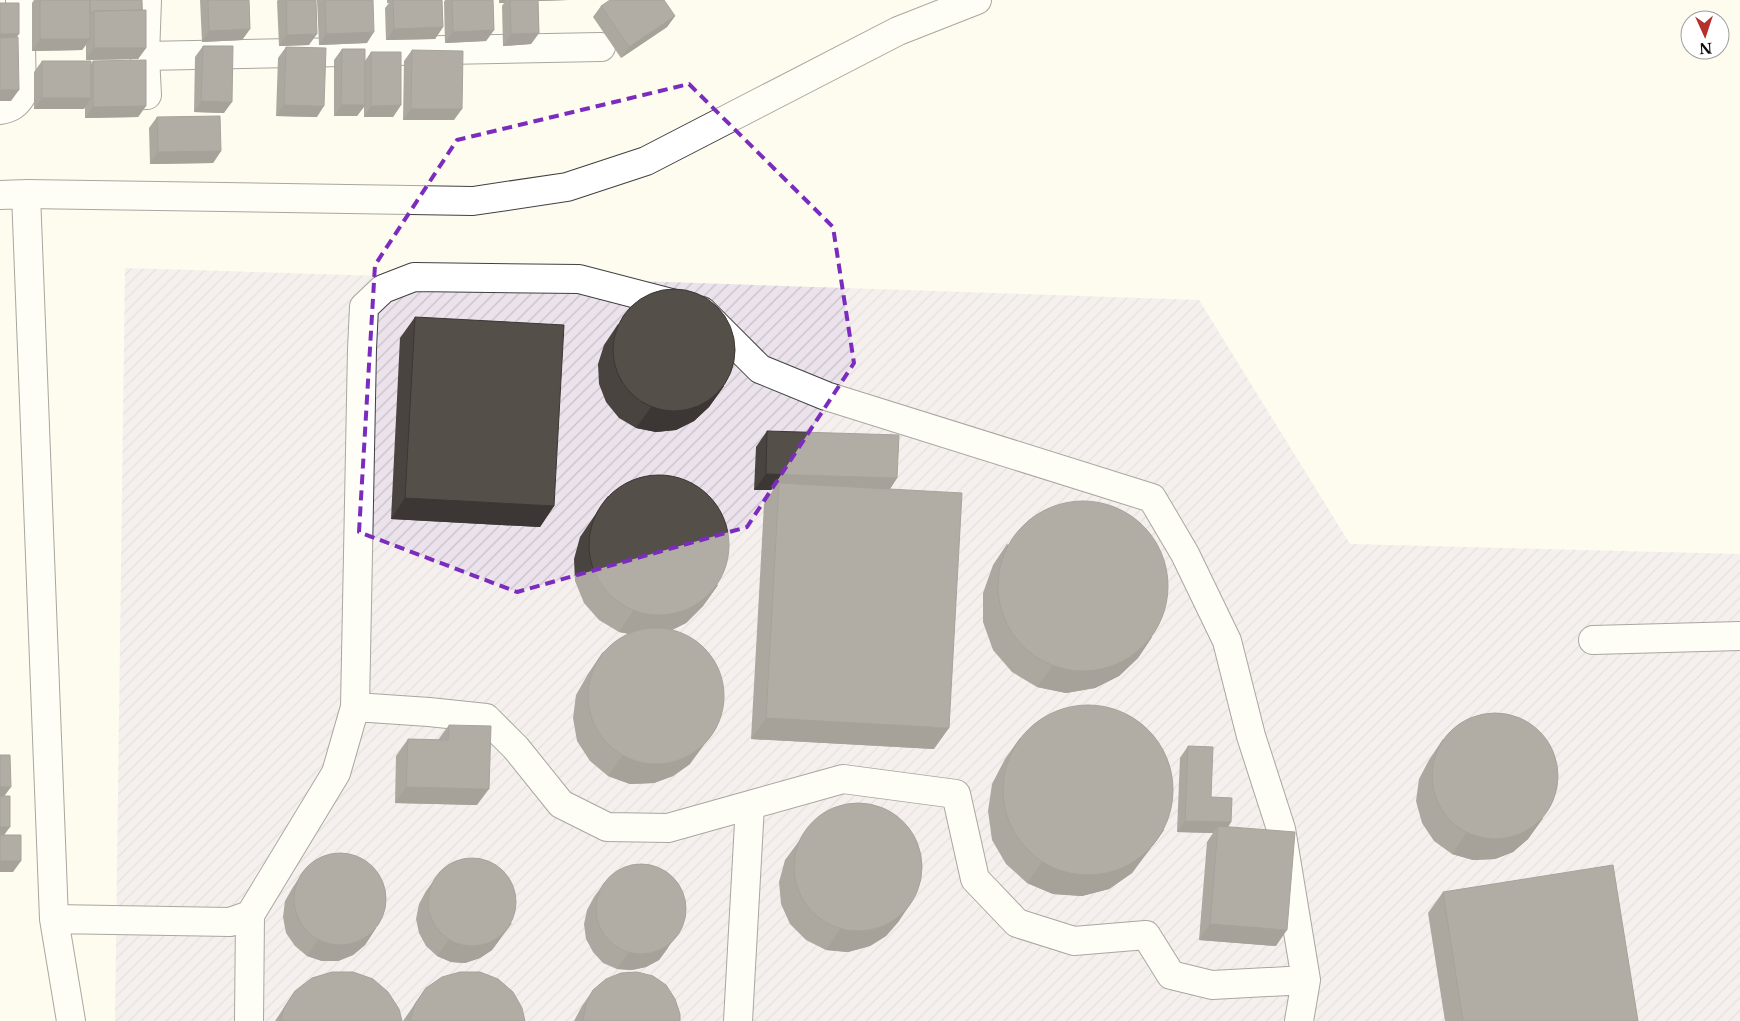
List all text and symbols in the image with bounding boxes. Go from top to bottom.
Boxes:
north arrow [1680,10,1730,60]
text: N [1699,39,1713,57]

